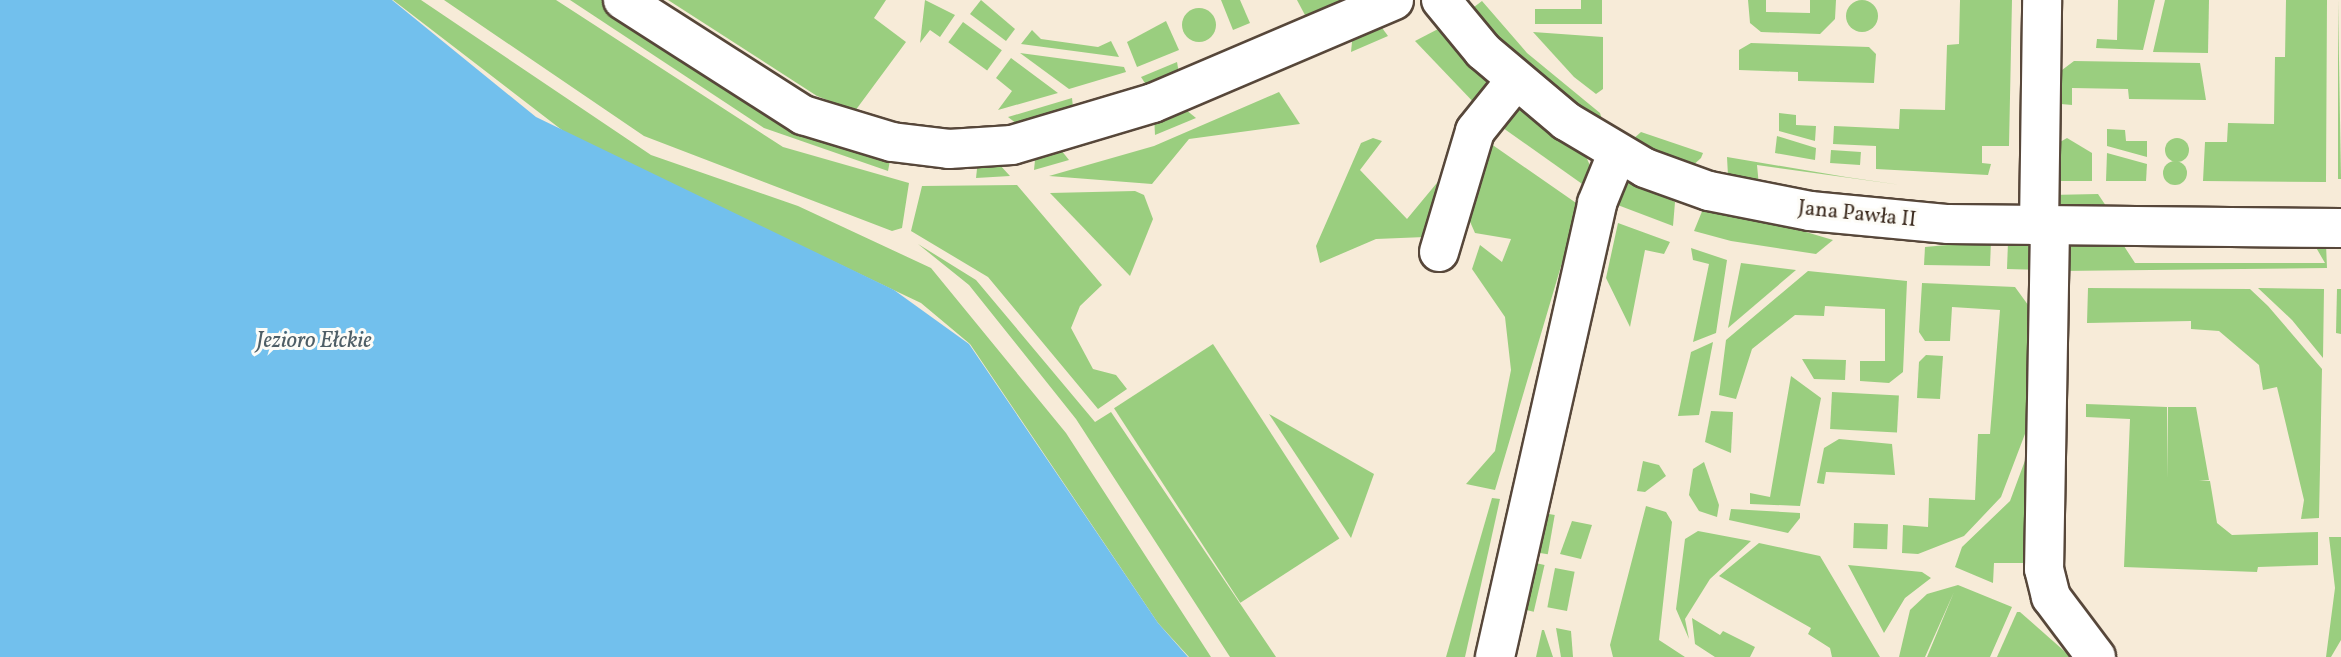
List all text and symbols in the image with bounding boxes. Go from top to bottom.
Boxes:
street label: Jana Pawła II [1797,196,1917,234]
water label: Jezioro Ełckie [256,327,372,355]

